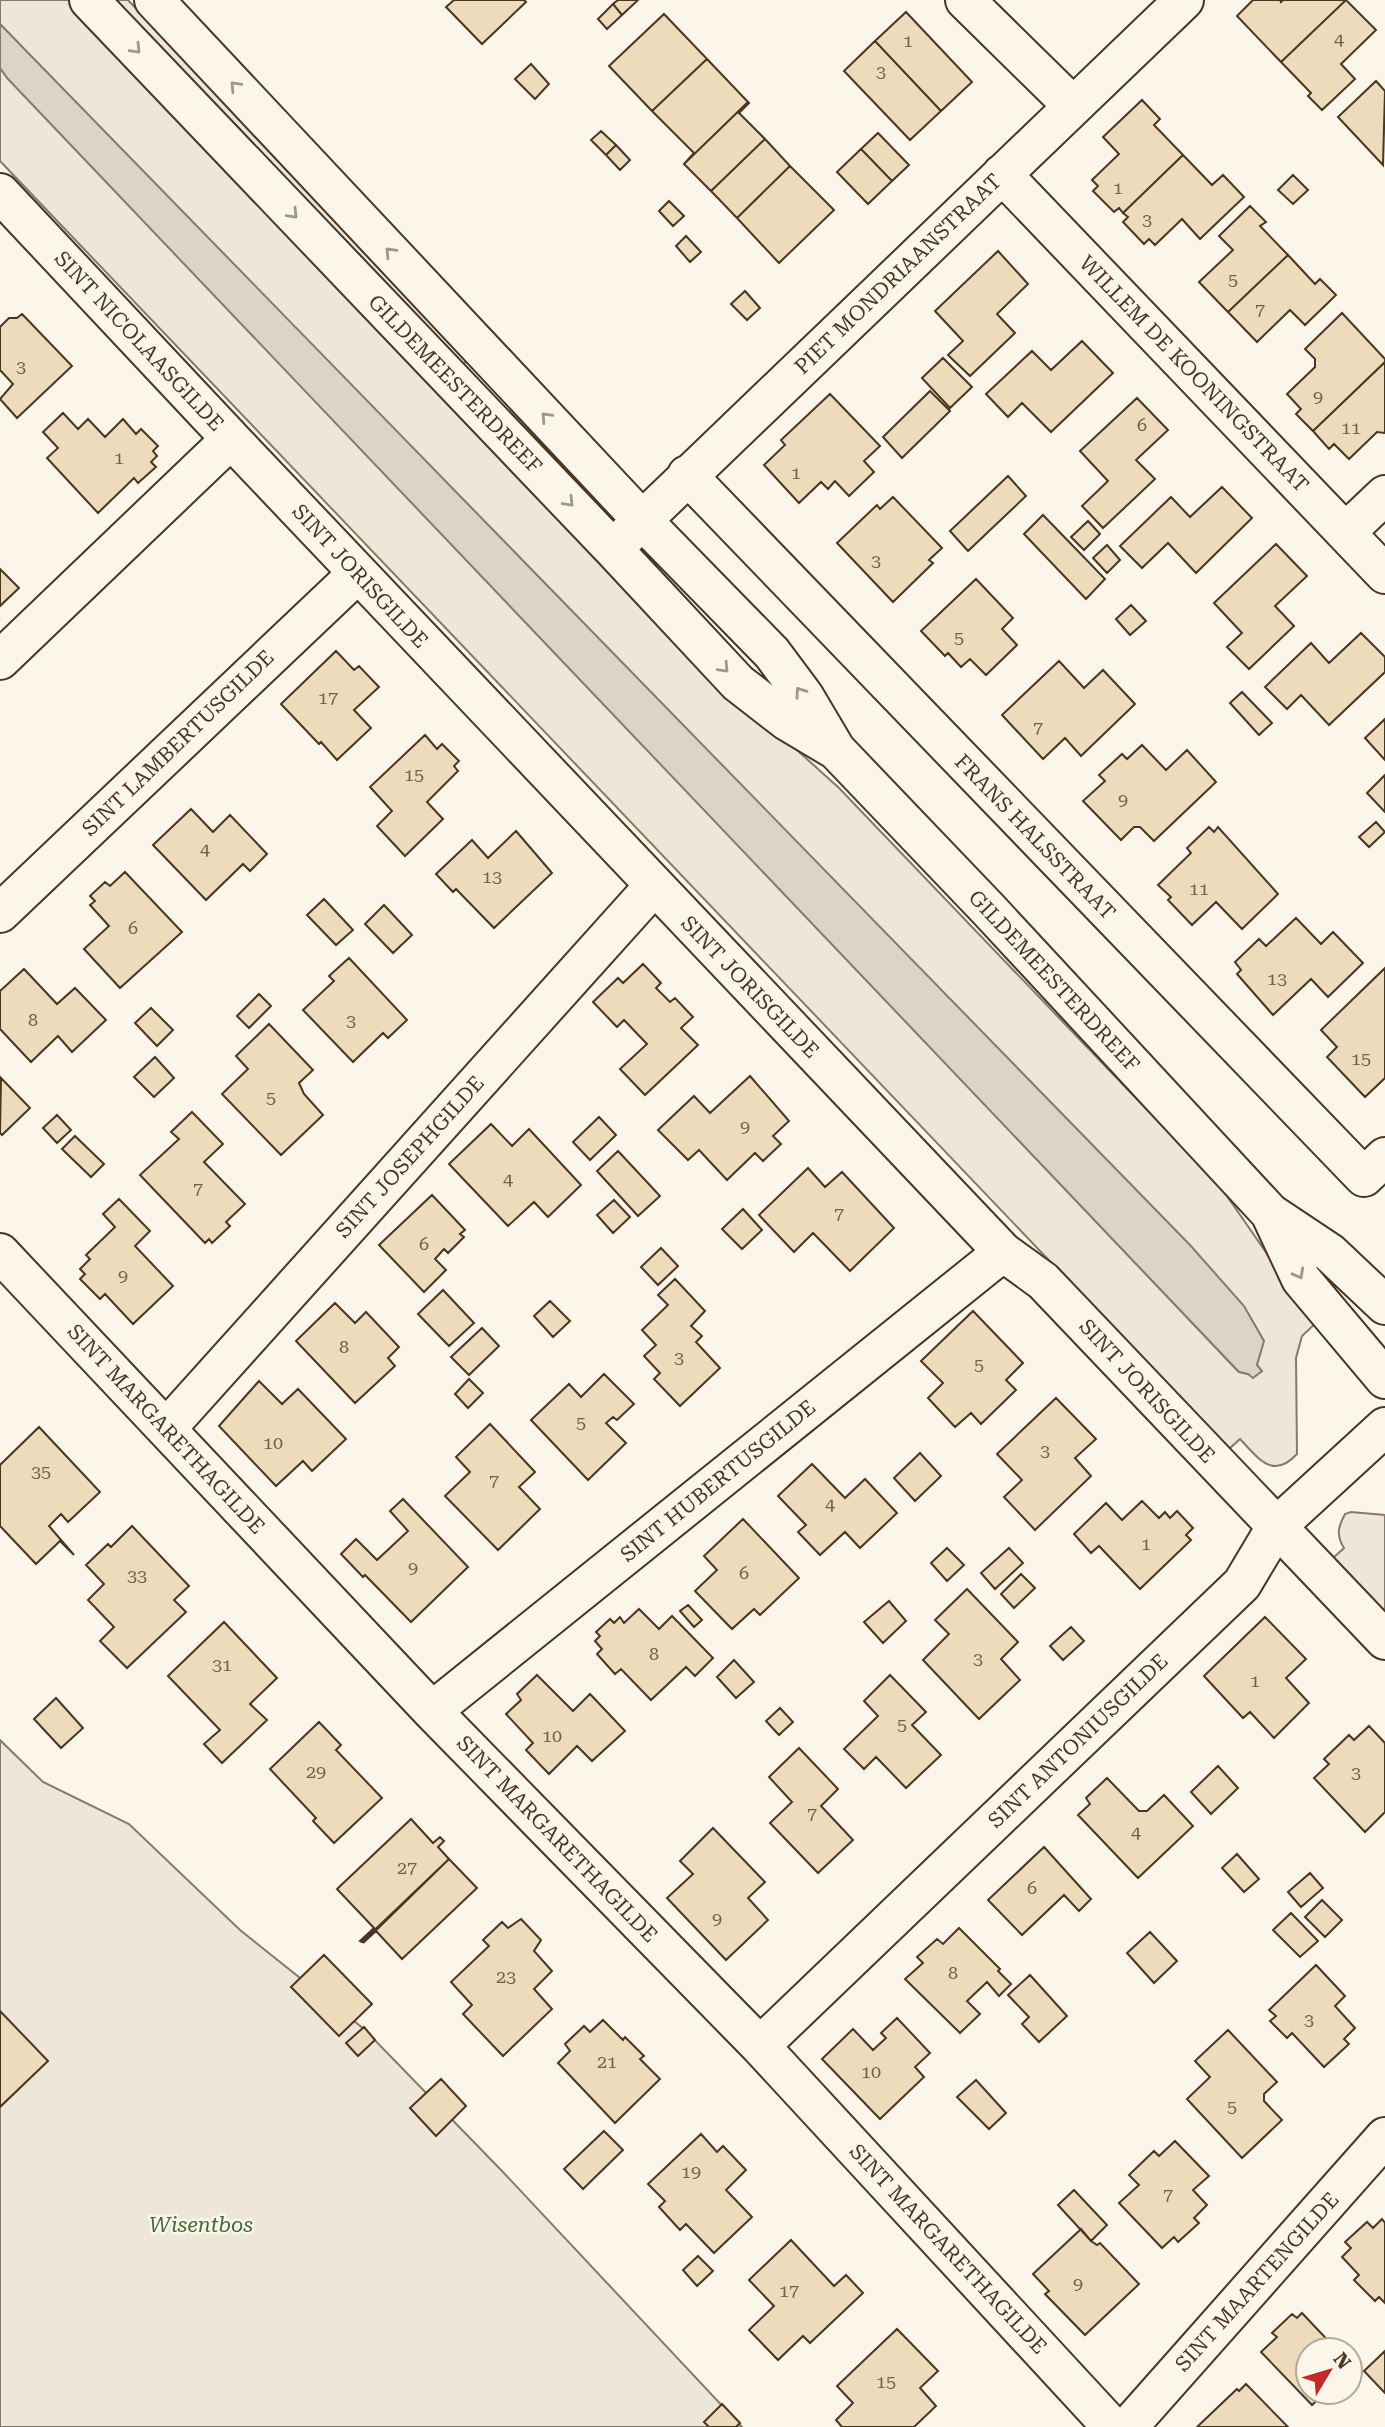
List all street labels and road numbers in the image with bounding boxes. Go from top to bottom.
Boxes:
street label: PIET MONDRIAANSTRAAT [790,169,1006,379]
street label: SINT NICOLAASGILDE [50,246,228,436]
street label: WILLEM DE KOONINGSTRAAT [1074,251,1314,497]
street label: GILDEMEESTERDREEF [363,290,547,478]
street label: SINT JORISGILDE [287,499,433,653]
street label: SINT LAMBERTUSGILDE [77,645,279,841]
street label: FRANS HALSSTRAAT [950,750,1120,924]
street label: GILDEMEESTERDREEF [964,885,1144,1077]
street label: SINT JORISGILDE [676,911,824,1063]
street label: SINT JOSEPHGILDE [331,1071,489,1243]
street label: SINT JORISGILDE [1074,1314,1220,1468]
street label: SINT MARGARETHAGILDE [62,1319,270,1539]
street label: SINT HUBERTUSGILDE [616,1395,820,1567]
street label: SINT ANTONIUSGILDE [983,1649,1173,1833]
street label: SINT MARGARETHAGILDE [452,1731,662,1947]
street label: SINT MARGARETHAGILDE [844,2139,1052,2359]
street label: SINT MAARTENGILDE [1170,2187,1344,2377]

